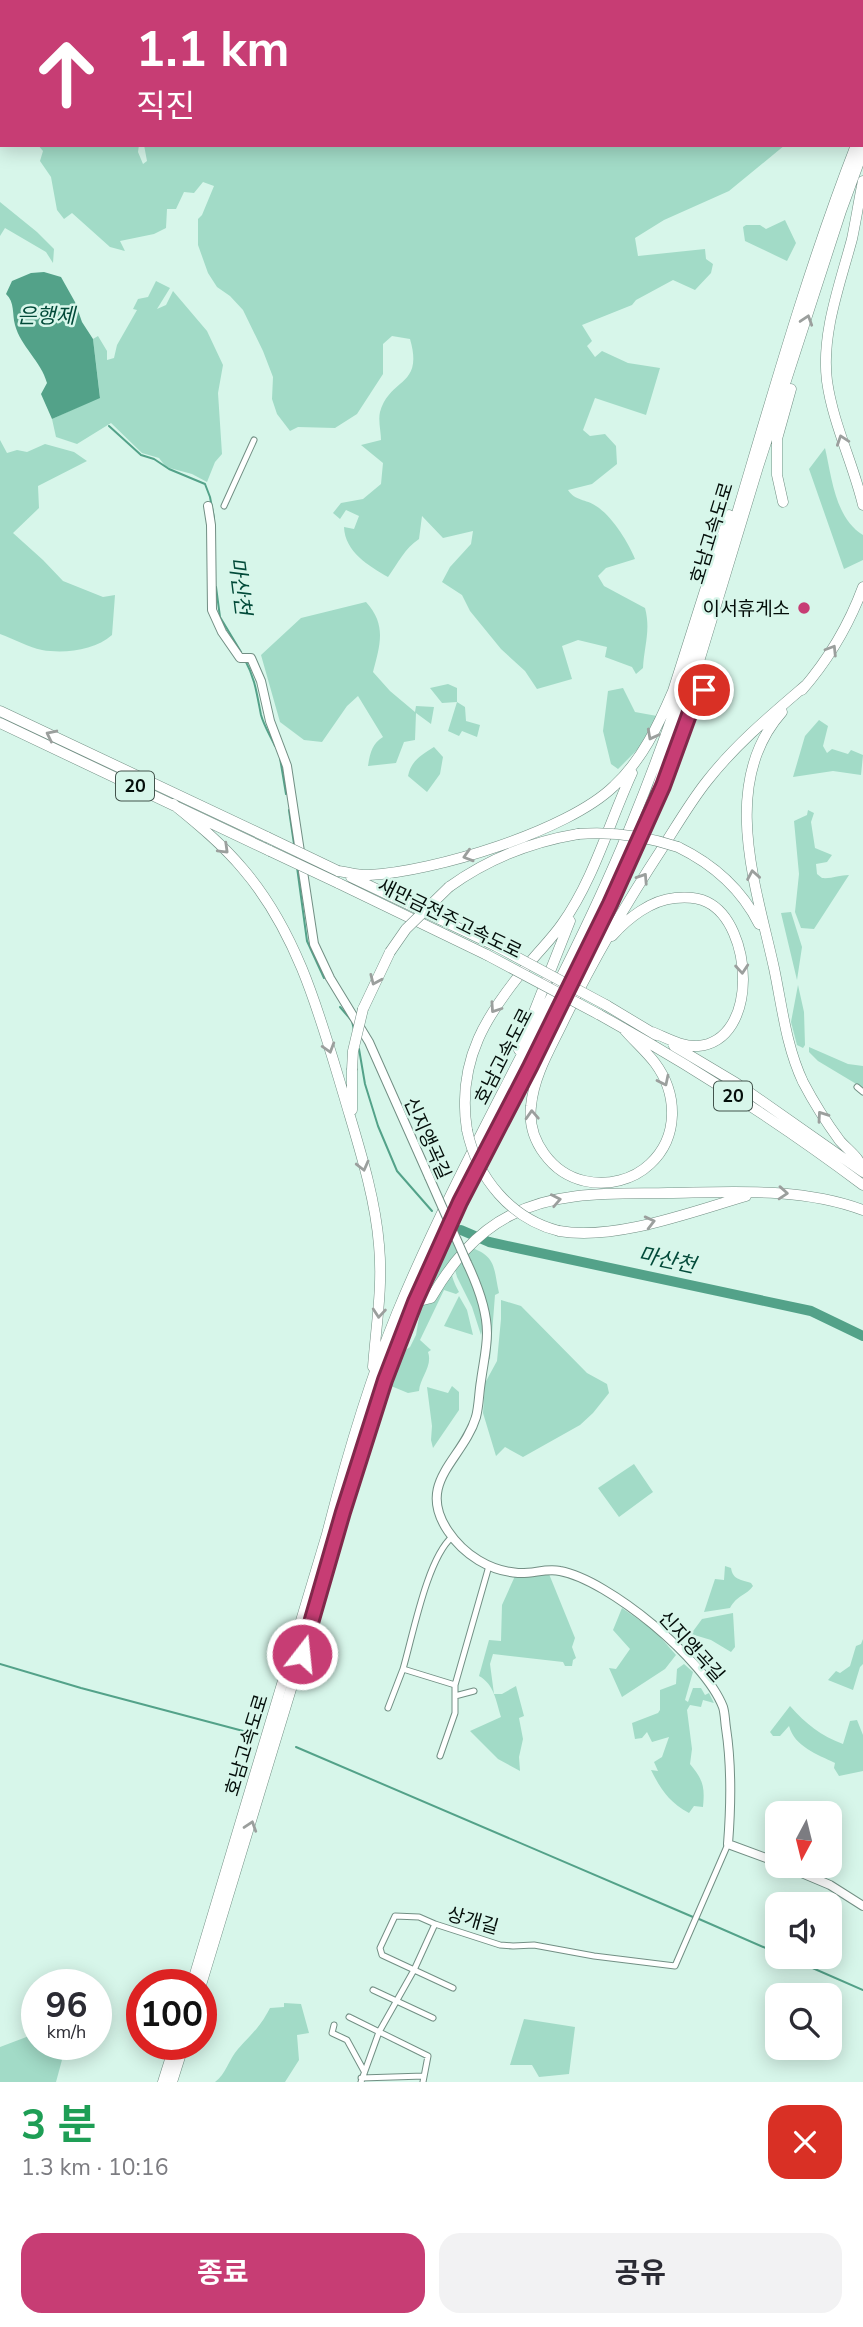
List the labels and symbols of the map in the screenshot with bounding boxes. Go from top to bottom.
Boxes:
water label: 은행제 [17,302,78,330]
one-way arrow [799,315,813,327]
one-way arrow [836,434,850,446]
street label: 호남고속도로 [684,479,740,587]
water label: 마산천 [223,556,258,619]
place label: 이서휴게소 [703,596,790,622]
marker: 이서휴게소 [796,600,812,616]
one-way arrow [823,644,836,657]
pin [674,660,734,720]
one-way arrow [647,728,660,740]
one-way arrow [45,729,58,743]
road number: 20 [116,772,154,800]
one-way arrow [216,840,229,853]
one-way arrow [462,847,474,862]
one-way arrow [746,869,761,881]
street label: 새만금전주고속도로 [373,873,526,965]
one-way arrow [634,873,647,886]
one-way arrow [734,964,749,975]
one-way arrow [369,973,383,985]
one-way arrow [491,1000,503,1013]
street label: 호남고속도로 [468,1004,539,1109]
one-way arrow [321,1041,336,1053]
one-way arrow [656,1074,670,1086]
road number: 20 [714,1082,752,1111]
street label: 신지앵곡길 [397,1093,457,1184]
one-way arrow [525,1109,540,1120]
one-way arrow [818,1111,830,1124]
one-way arrow [355,1160,369,1172]
one-way arrow [777,1185,788,1200]
one-way arrow [549,1193,561,1208]
one-way arrow [644,1216,656,1230]
water label: 마산천 [636,1240,701,1280]
one-way arrow [372,1307,387,1319]
street label: 신지앵곡길 [652,1605,730,1688]
position arrow [265,1617,339,1691]
street label: 호남고속도로 [219,1691,275,1799]
north arrow [765,1801,842,1878]
one-way arrow [242,1820,257,1832]
street label: 상개길 [444,1901,502,1941]
speed limit sign: 100 [126,1969,217,2060]

